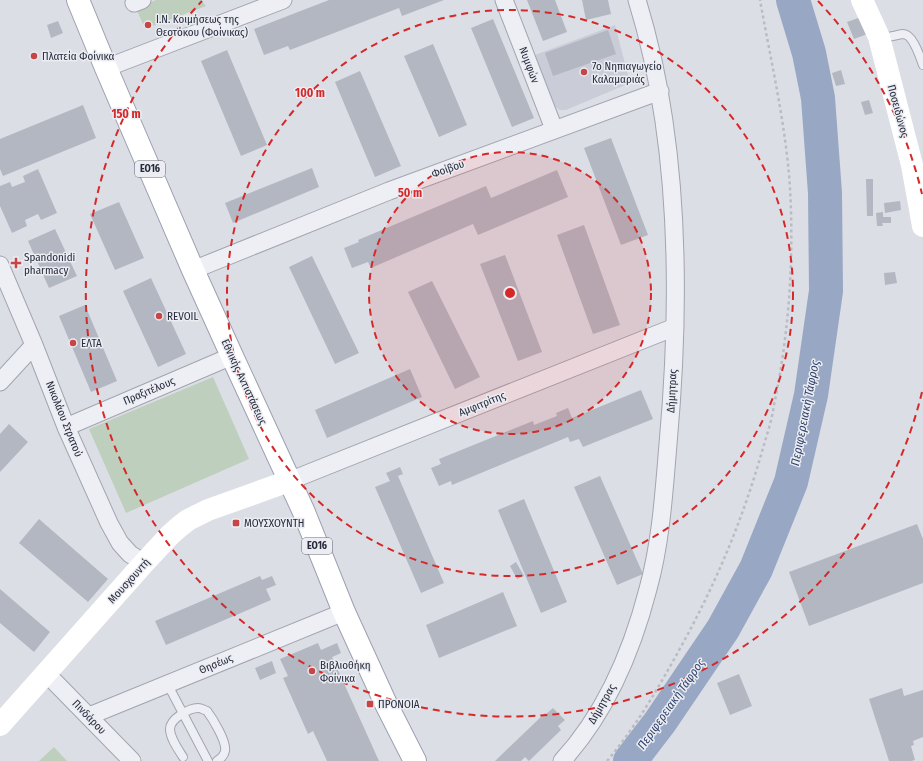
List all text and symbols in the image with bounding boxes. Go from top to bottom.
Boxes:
place label: Ι.Ν. Κοιμήσεως της Θεοτόκου (Φοίνικας) [156,13,248,39]
marker: Ι.Ν. Κοιμήσεως της Θεοτόκου (Φοίνικας) [143,20,153,30]
street label: Νυμφών [516,45,542,85]
place label: Πλατεία Φοίνικα [42,50,115,63]
marker: Πλατεία Φοίνικα [29,51,39,61]
place label: 7ο Νηπιαγωγείο Καλαμαριάς [592,60,662,86]
marker: 7ο Νηπιαγωγείο Καλαμαριάς [579,67,589,77]
street label: Ποσειδώνος [885,83,911,139]
text: 100 m [295,86,325,100]
text: 150 m [111,107,141,121]
street label: Φοίβου [430,157,466,181]
road number: ΕΟ16 [135,161,165,177]
text: 50 m [398,186,422,200]
place label: Spandonidi pharmacy [24,251,76,277]
marker: Spandonidi pharmacy [11,258,21,268]
centre of rings [503,286,517,300]
place label: REVOIL [167,310,198,323]
marker: REVOIL [154,311,164,321]
place label: ΕΛΤΑ [81,337,102,350]
street label: Εθνικής Αντιστάσεως [218,337,270,427]
marker: ΕΛΤΑ [68,338,78,348]
water label: Περιφερειακή Τάφρος [788,358,822,467]
street label: Δήμητρας [664,368,680,413]
street label: Πραξιτέλους [121,374,177,408]
street label: Νικολάου Στρατού [43,379,85,459]
street label: Αμφιτρίτης [457,389,508,419]
place label: ΜΟΥΣΧΟΥΝΤΗ [244,517,304,530]
marker: ΜΟΥΣΧΟΥΝΤΗ [231,518,241,528]
road number: ΕΟ16 [302,538,332,554]
street label: Μουσχουντή [105,556,153,606]
street label: Θησέως [197,651,235,677]
water label: Περιφερειακή Τάφρος [634,655,708,752]
place label: Βιβλιοθήκη Φοίνικα [320,659,371,685]
marker: Βιβλιοθήκη Φοίνικα [307,666,317,676]
street label: Δήμητρας [585,681,619,726]
street label: Πινδάρου [69,697,109,737]
place label: ΠΡΟΝΟΙΑ [378,698,420,711]
marker: ΠΡΟΝΟΙΑ [365,699,375,709]

